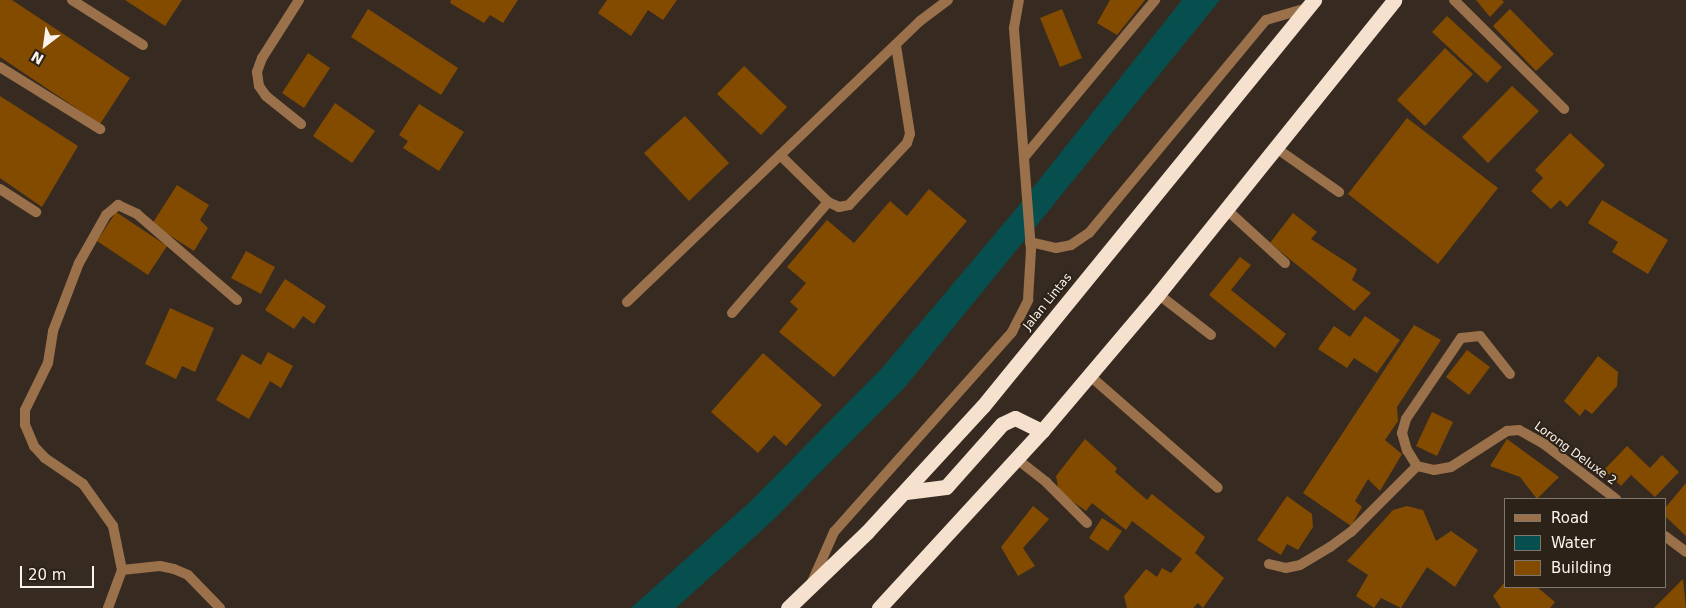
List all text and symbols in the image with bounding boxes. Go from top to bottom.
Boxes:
north arrow [20,20,70,70]
text: N [28,48,47,68]
street label: Jalan Lintas [1021,271,1075,333]
street label: Lorong Deluxe 2 [1531,419,1619,489]
legend [1504,498,1666,588]
text: Road [1551,509,1589,527]
text: Water [1551,534,1595,552]
scale bar [22,556,96,588]
text: Building [1551,559,1612,577]
text: 20 m [28,566,66,584]

